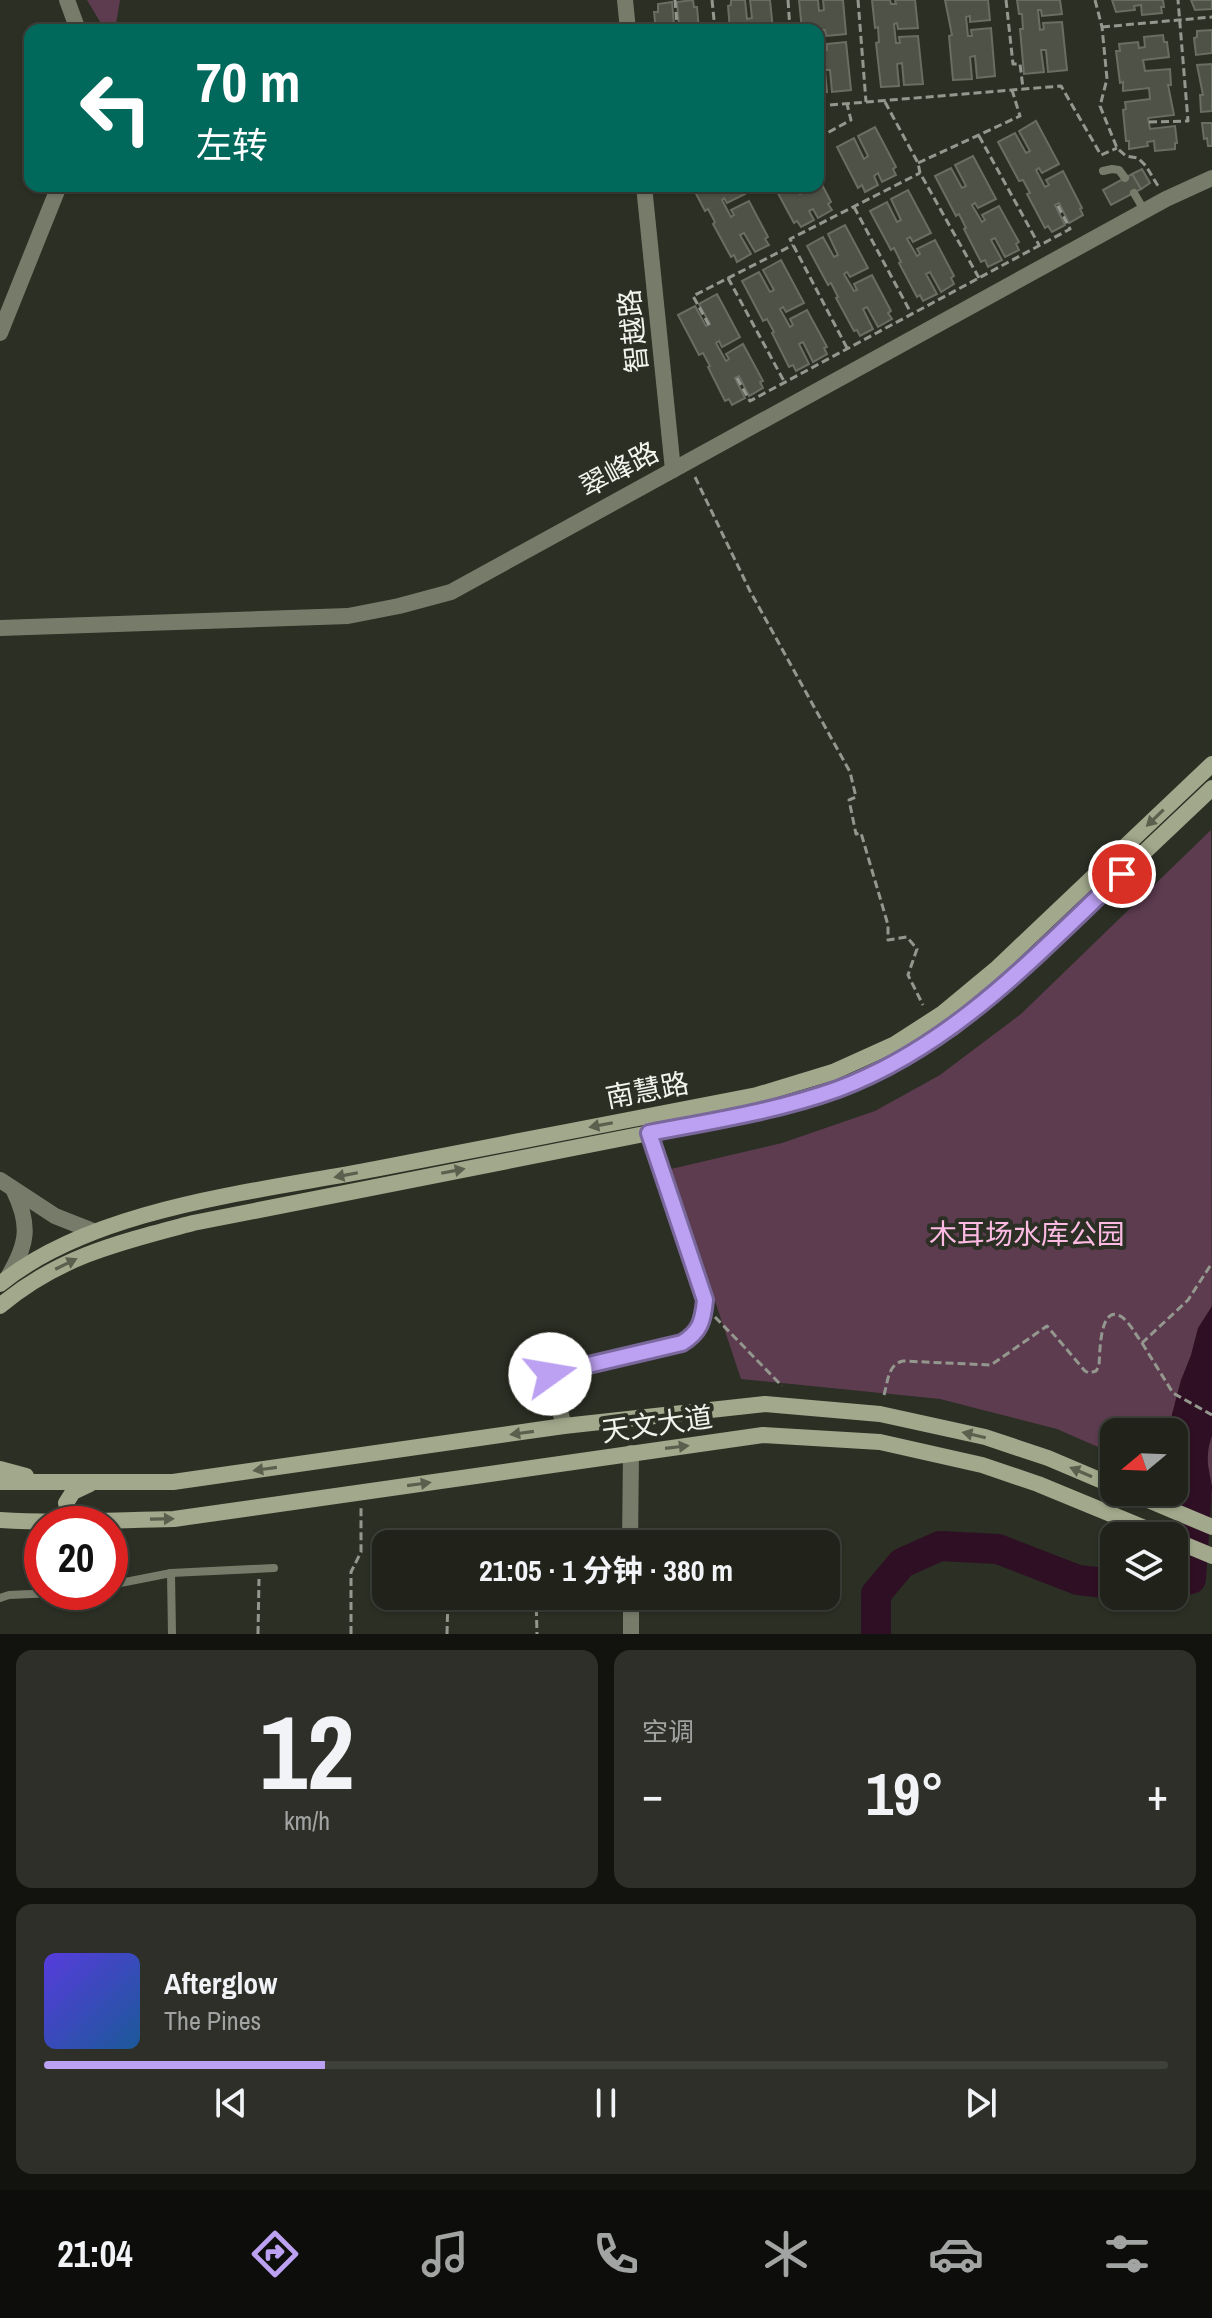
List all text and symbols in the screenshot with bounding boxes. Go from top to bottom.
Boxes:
text: 70 m [196,44,301,119]
icon: left [64,56,168,160]
text: 左转 [196,121,268,169]
street label: 智越路 [610,287,656,375]
street label: 翠峰路 [573,433,665,505]
one-way arrow [1146,808,1165,826]
pin [1088,840,1156,908]
icon: arrive [1100,852,1144,896]
street label: 南慧路 [602,1063,692,1117]
one-way arrow [588,1120,613,1132]
one-way arrow [441,1165,466,1177]
one-way arrow [333,1169,358,1181]
park label: 木耳场水库公园 [929,1215,1125,1253]
one-way arrow [54,1258,77,1271]
position arrow [508,1332,592,1416]
street label: 天文大道 [599,1397,715,1451]
north arrow [1100,1418,1188,1506]
map controls [1100,1418,1188,1610]
one-way arrow [509,1427,534,1440]
one-way arrow [961,1428,986,1441]
one-way arrow [664,1440,689,1453]
one-way arrow [252,1463,277,1476]
one-way arrow [1069,1466,1093,1479]
one-way arrow [407,1477,432,1490]
speed limit sign: 20 [24,1506,128,1610]
one-way arrow [150,1513,175,1525]
button: layers [1100,1522,1188,1610]
text: 21:05 · 1 分钟 · 380 m [479,1550,733,1590]
text: 12 [260,1681,354,1821]
text: 空调 [642,1714,694,1749]
text: 19° [866,1753,944,1834]
text: − [642,1764,663,1824]
text: + [1147,1764,1168,1824]
text: km/h [284,1803,330,1838]
text: Afterglow [164,1963,277,2003]
text: The Pines [164,2003,261,2038]
icon: previous [209,2081,253,2125]
icon: pause [584,2081,628,2125]
icon: next [959,2081,1003,2125]
icon: directions [247,2226,303,2282]
icon: music [417,2226,473,2282]
icon: phone [588,2226,644,2282]
icon: climate [758,2226,814,2282]
icon: car [928,2226,984,2282]
icon: filters [1099,2226,1155,2282]
text: 21:04 [57,2230,133,2278]

